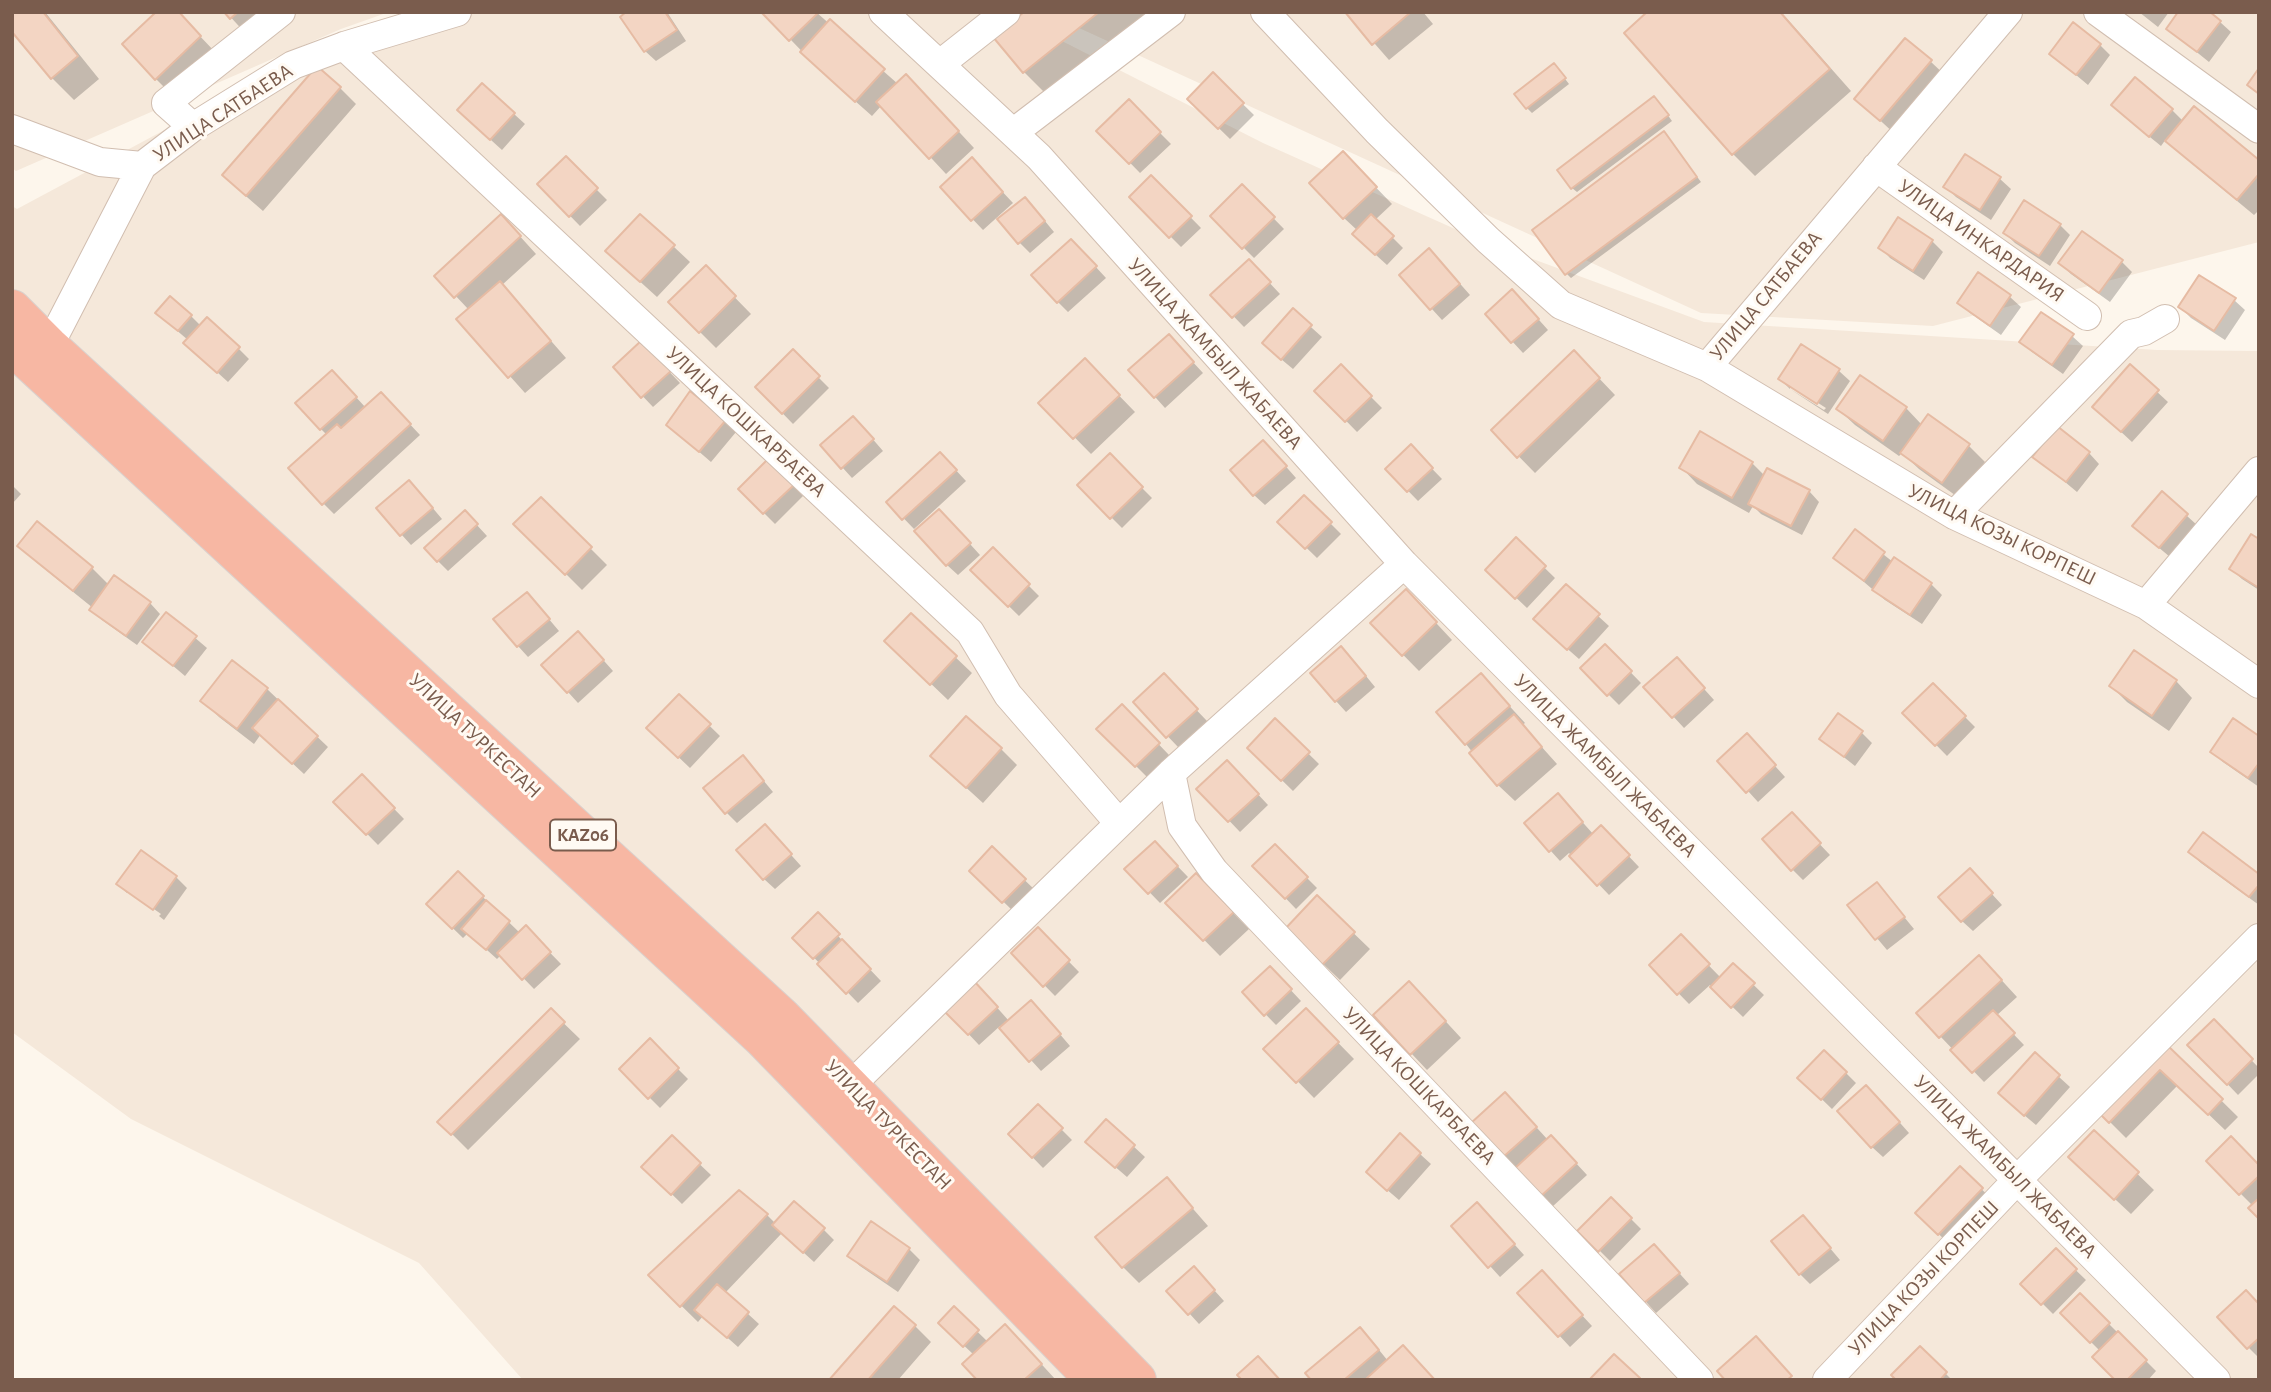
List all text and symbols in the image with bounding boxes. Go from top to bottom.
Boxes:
street label: УЛИЦА САТБАЕВА [148,58,298,168]
street label: УЛИЦА ИНКАРДАРИЯ [1893,174,2069,308]
street label: УЛИЦА САТБАЕВА [1704,226,1828,366]
street label: УЛИЦА ЖАМБЫЛ ЖАБАЕВА [1122,253,1308,455]
street label: УЛИЦА КОШКАРБАЕВА [661,341,831,503]
street label: УЛИЦА КОЗЫ КОРПЕШ [1904,478,2100,592]
street label: УЛИЦА ТУРКЕСТАН [403,668,547,804]
street label: УЛИЦА ЖАМБЫЛ ЖАБАЕВА [1508,669,1702,863]
road number: KАZ06 [550,820,616,850]
street label: УЛИЦА КОШКАРБАЕВА [1337,1002,1501,1170]
street label: УЛИЦА ТУРКЕСТАН [819,1054,957,1196]
street label: УЛИЦА ЖАМБЫЛ ЖАБАЕВА [1908,1070,2102,1264]
street label: УЛИЦА КОЗЫ КОРПЕШ [1843,1195,2005,1361]

